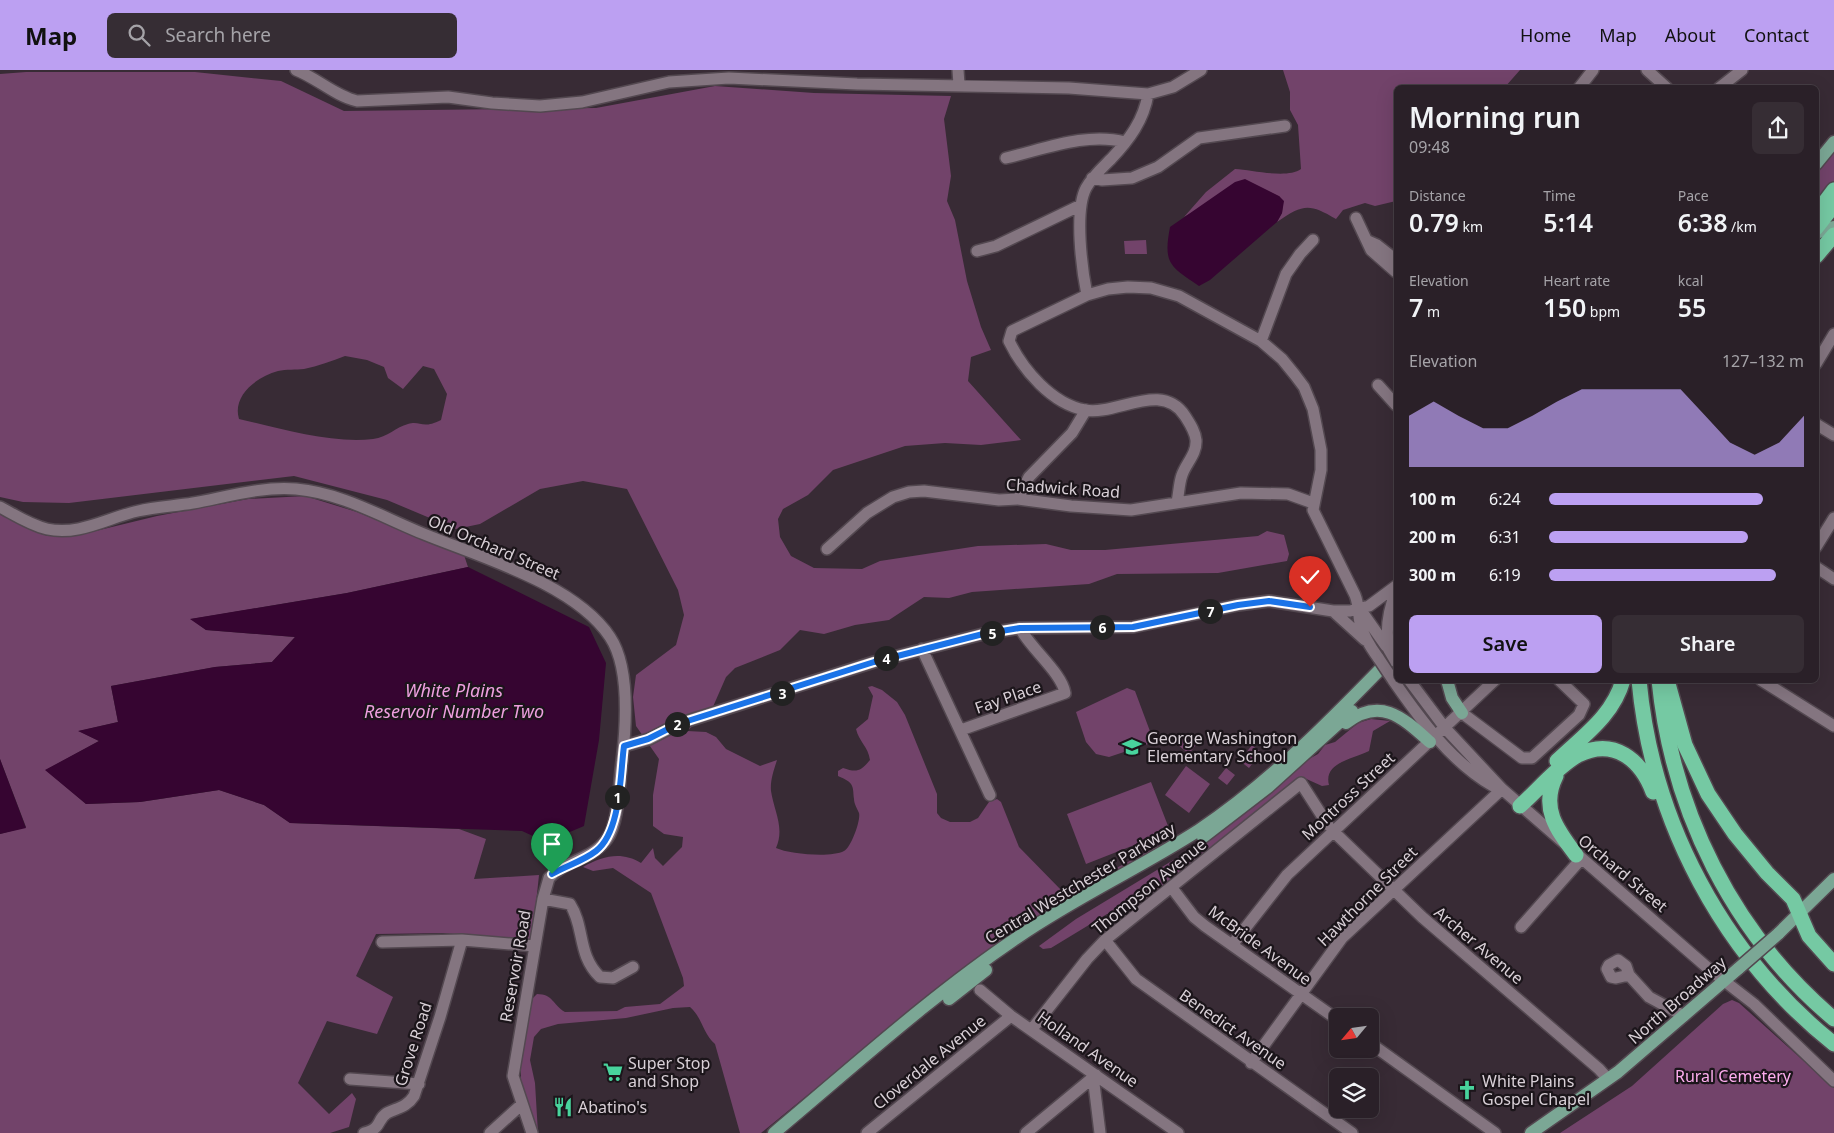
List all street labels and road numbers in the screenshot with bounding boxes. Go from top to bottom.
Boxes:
street label: Chadwick Road [1005,473,1121,503]
street label: Old Orchard Street [425,509,563,585]
street label: Fay Place [972,675,1044,719]
street label: Montross Street [1297,747,1400,845]
street label: Central Westchester Parkway [981,817,1180,949]
street label: Orchard Street [1574,829,1672,917]
street label: Thompson Avenue [1087,833,1211,939]
street label: Hawthorne Street [1312,841,1422,951]
street label: McBride Avenue [1204,900,1316,990]
street label: Archer Avenue [1430,901,1528,989]
street label: Reservoir Road [494,908,536,1024]
street label: North Broadway [1623,951,1731,1049]
street label: Benedict Avenue [1175,984,1291,1074]
street label: Grove Road [389,999,437,1089]
street label: Holland Avenue [1033,1006,1143,1092]
street label: Cloverdale Avenue [868,1010,990,1114]

